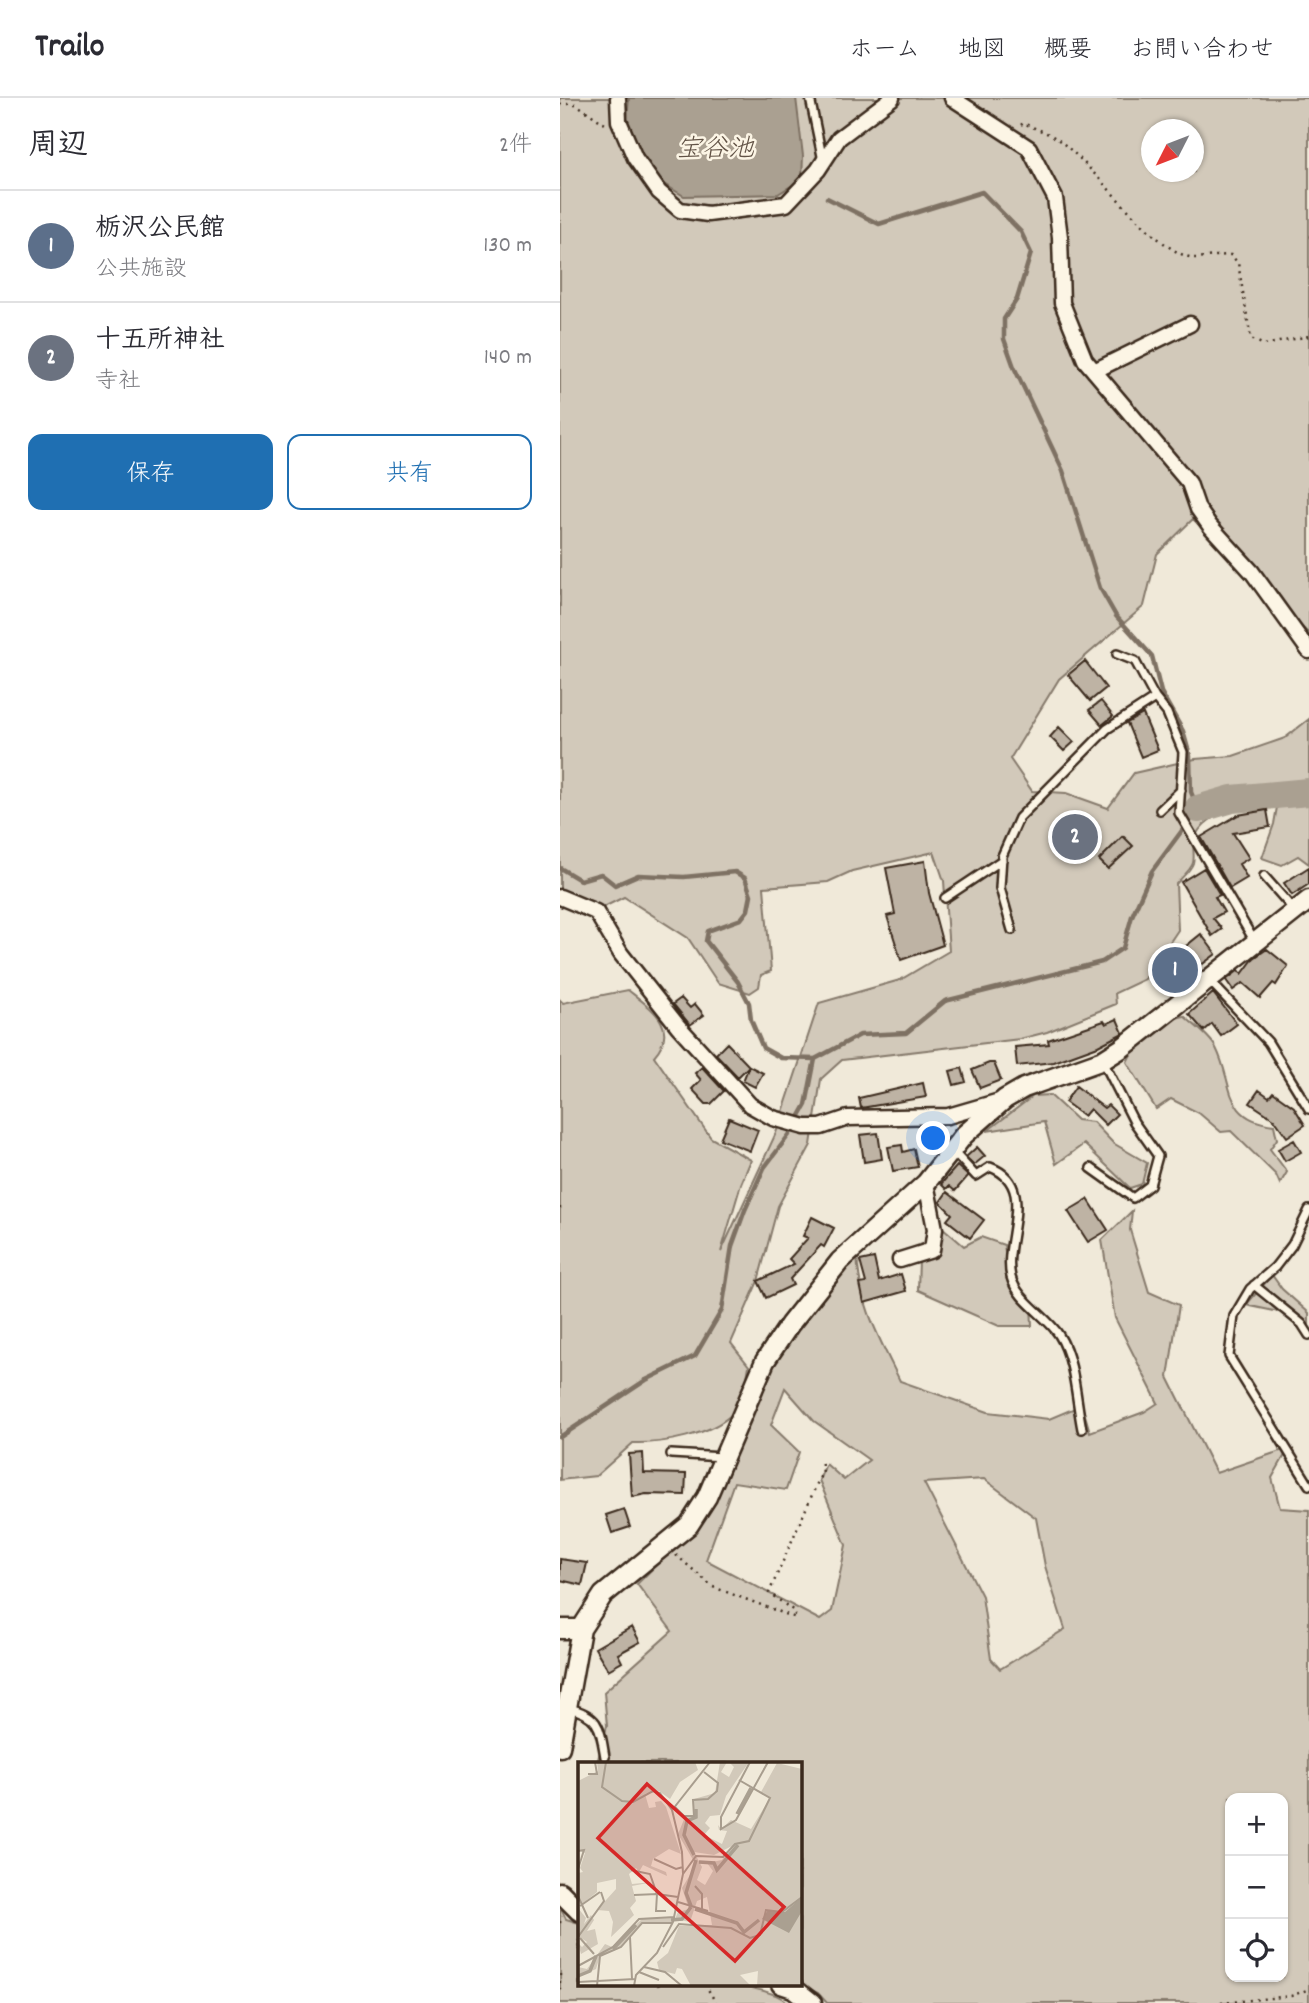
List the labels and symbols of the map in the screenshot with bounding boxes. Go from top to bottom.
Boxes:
north arrow [1141,119,1204,182]
water label: 宝谷池 [676,132,755,169]
pin: 2 [1052,811,1098,863]
pin: 1 [1152,944,1198,996]
your location [916,1121,950,1155]
inset map [578,1762,802,1986]

